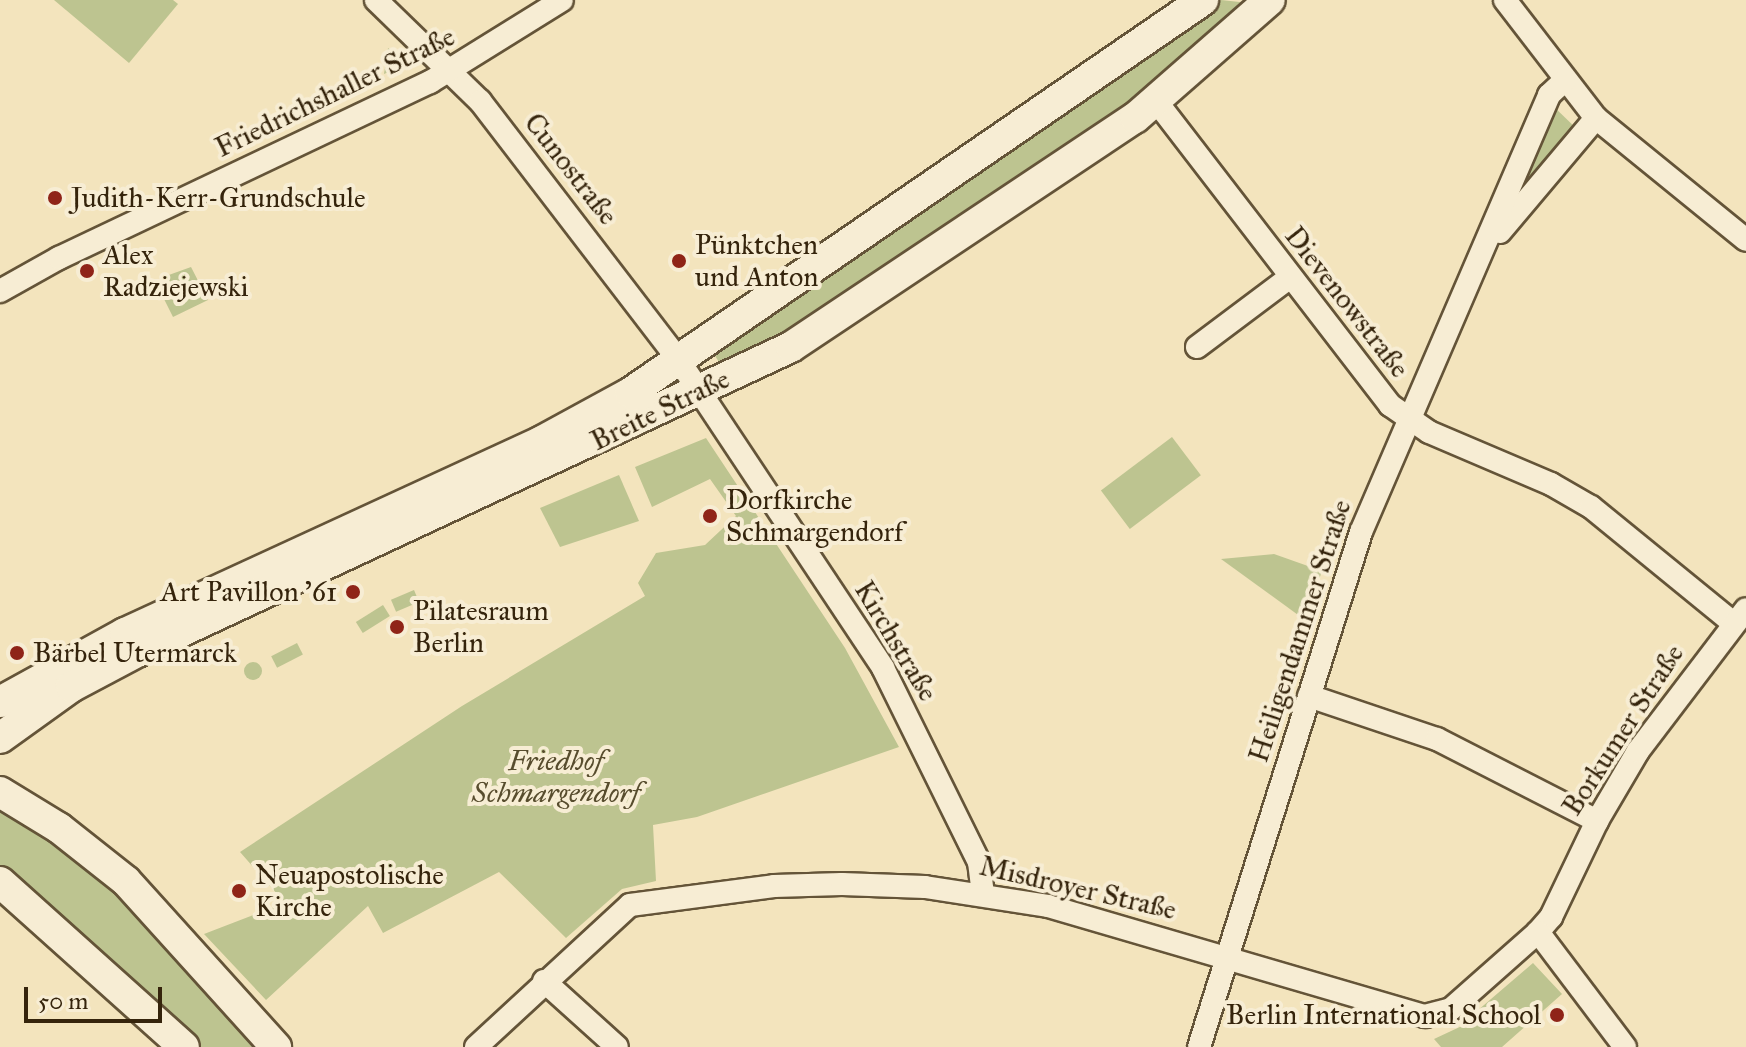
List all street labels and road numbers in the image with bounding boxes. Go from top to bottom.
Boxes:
street label: Friedrichshaller Straße [210,19,460,165]
street label: Cunostraße [517,107,625,231]
street label: Dievenowstraße [1278,220,1416,384]
street label: Breite Straße [585,362,735,458]
street label: Heiligendammer Straße [1242,496,1358,766]
street label: Kirchstraße [847,575,945,707]
street label: Borkumer Straße [1555,638,1691,822]
street label: Misdroyer Straße [976,849,1180,927]

